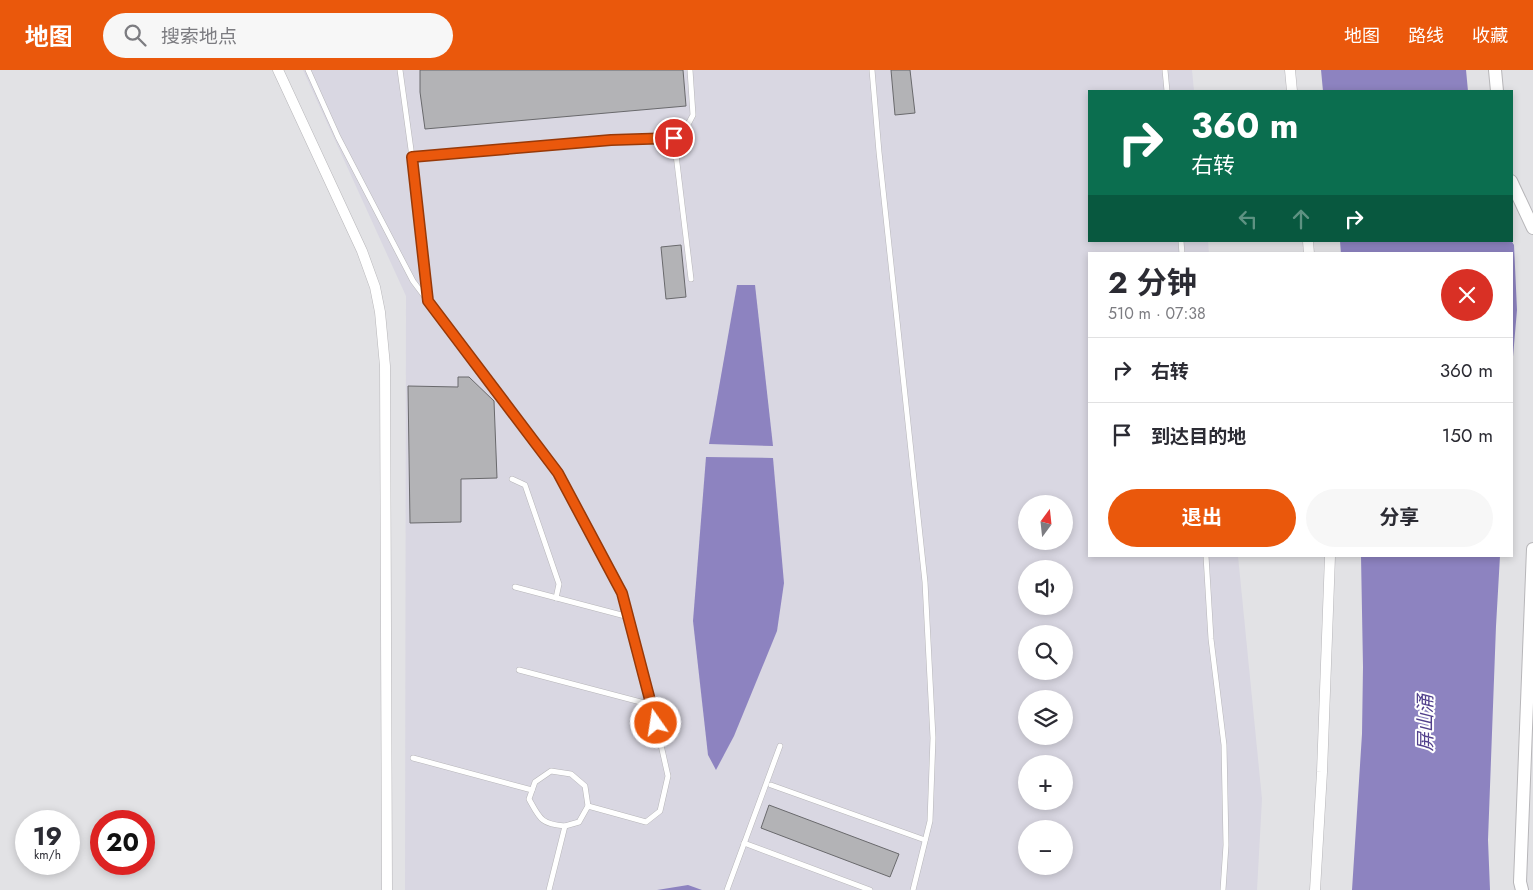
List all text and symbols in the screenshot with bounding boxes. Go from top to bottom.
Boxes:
search box [103,13,453,58]
text: 地图 [25,19,73,54]
icon: search [121,21,149,49]
text: 搜索地点 [161,23,237,50]
text: 地图 [1344,23,1380,49]
text: 路线 [1408,23,1444,49]
text: 收藏 [1472,23,1508,49]
text: 360 m [1191,101,1299,151]
icon: right [1108,110,1173,175]
pin [653,117,695,159]
icon: arrive [660,124,688,152]
text: 右转 [1191,149,1235,181]
icon: left [1234,205,1262,233]
icon: ahead [1287,205,1315,233]
icon: right [1340,205,1368,233]
text: 2 分钟 [1108,261,1197,304]
button: close [1441,269,1493,321]
text: 510 m · 07:38 [1108,302,1206,325]
icon: right [1108,356,1136,384]
text: 360 m [1440,357,1493,384]
text: 右转 [1151,358,1189,385]
icon: arrive [1108,421,1136,449]
text: 150 m [1442,422,1493,449]
text: 到达目的地 [1151,423,1246,450]
button: 退出 [1108,489,1296,547]
button: 分享 [1306,489,1493,547]
north arrow [1018,495,1072,550]
map controls [1018,495,1073,875]
button: sound [1018,560,1073,615]
button: search [1018,625,1073,680]
button: layers [1018,690,1073,745]
water label: 屏山涌 [1412,693,1439,752]
position arrow [629,696,681,748]
button: + [1018,755,1073,810]
speed limit sign: 20 [90,810,155,875]
text: 19 [33,818,62,854]
button: − [1018,820,1073,875]
text: km/h [34,846,61,864]

